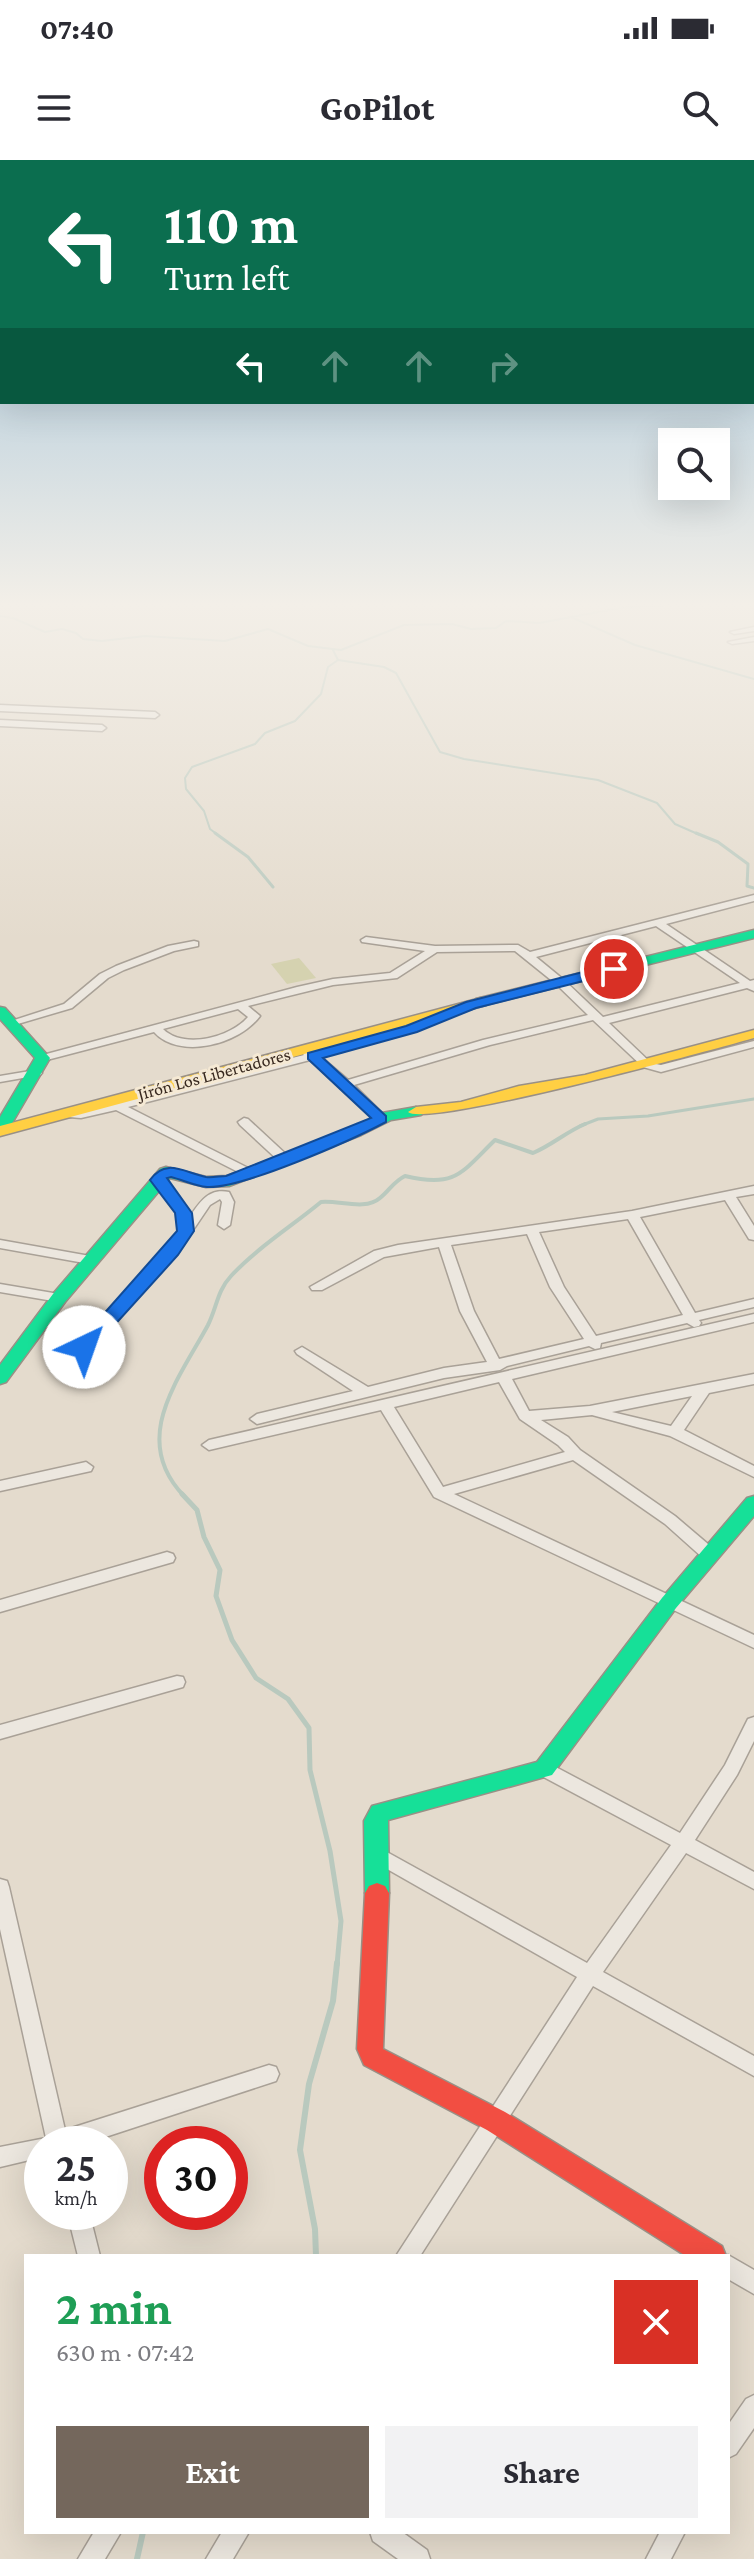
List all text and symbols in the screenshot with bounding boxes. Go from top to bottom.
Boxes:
text: 07:40 [40,12,114,45]
icon: menu [32,86,76,130]
icon: search [678,86,722,130]
text: GoPilot [320,88,434,128]
icon: left [32,192,136,296]
text: 110 m [164,193,298,255]
text: Turn left [164,258,289,298]
icon: left [229,344,273,388]
icon: ahead [313,344,357,388]
icon: ahead [397,344,441,388]
icon: right [481,344,525,388]
map controls [658,428,730,500]
button: search [658,428,730,500]
pin [580,935,648,1003]
icon: arrive [592,947,636,991]
street label: Jirón Los Libertadores [133,1044,293,1105]
position arrow [42,1305,126,1389]
speed limit sign: 30 [144,2126,248,2230]
text: 25 [56,2145,96,2190]
text: km/h [54,2187,98,2209]
button: close [614,2280,698,2364]
text: 2 min [56,2281,172,2334]
text: 630 m · 07:42 [56,2338,194,2367]
button: Exit [56,2426,369,2518]
button: Share [385,2426,698,2518]

